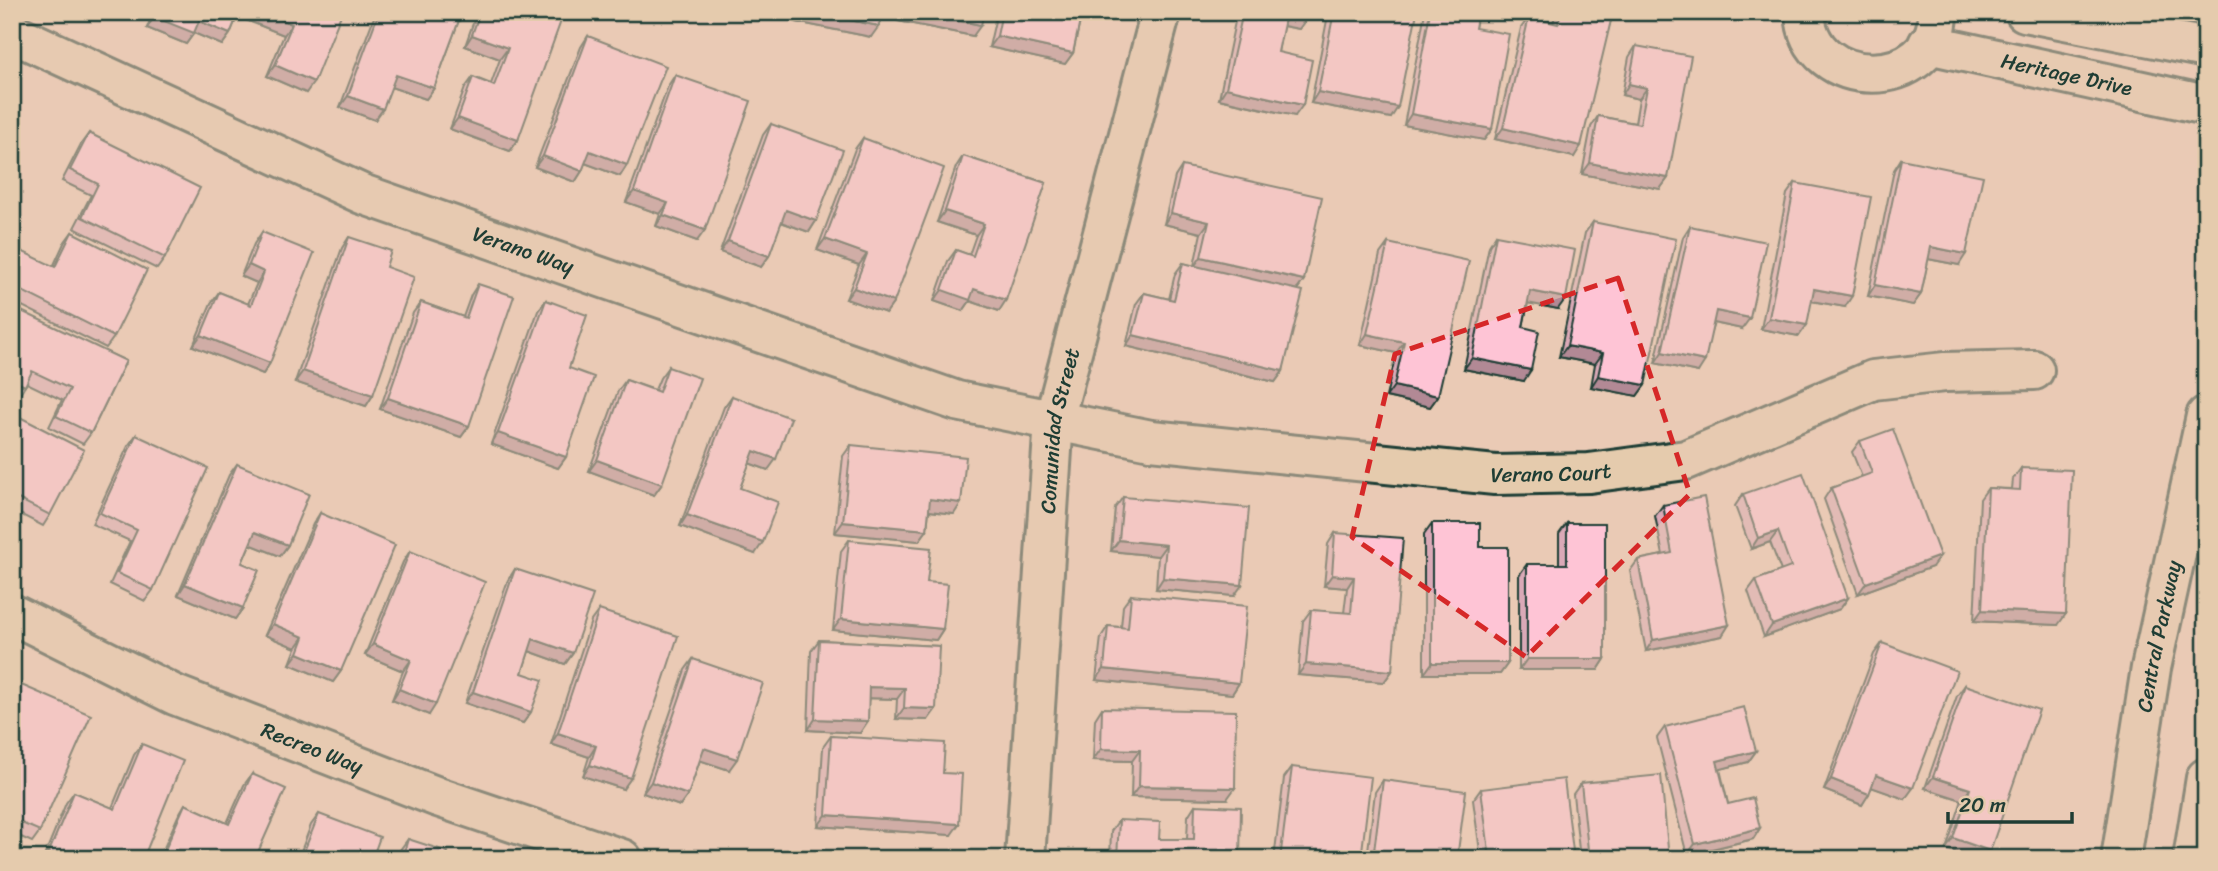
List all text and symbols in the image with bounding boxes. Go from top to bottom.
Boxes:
street label: Heritage Drive [1997,42,2136,107]
street label: Verano Way [467,215,580,285]
street label: Comunidad Street [1029,344,1091,515]
street label: Verano Court [1490,451,1614,494]
street label: Central Parkway [2125,557,2193,715]
street label: Recreo Way [255,711,369,785]
scale bar [1948,780,2073,824]
text: 20 m [1959,786,2006,824]

